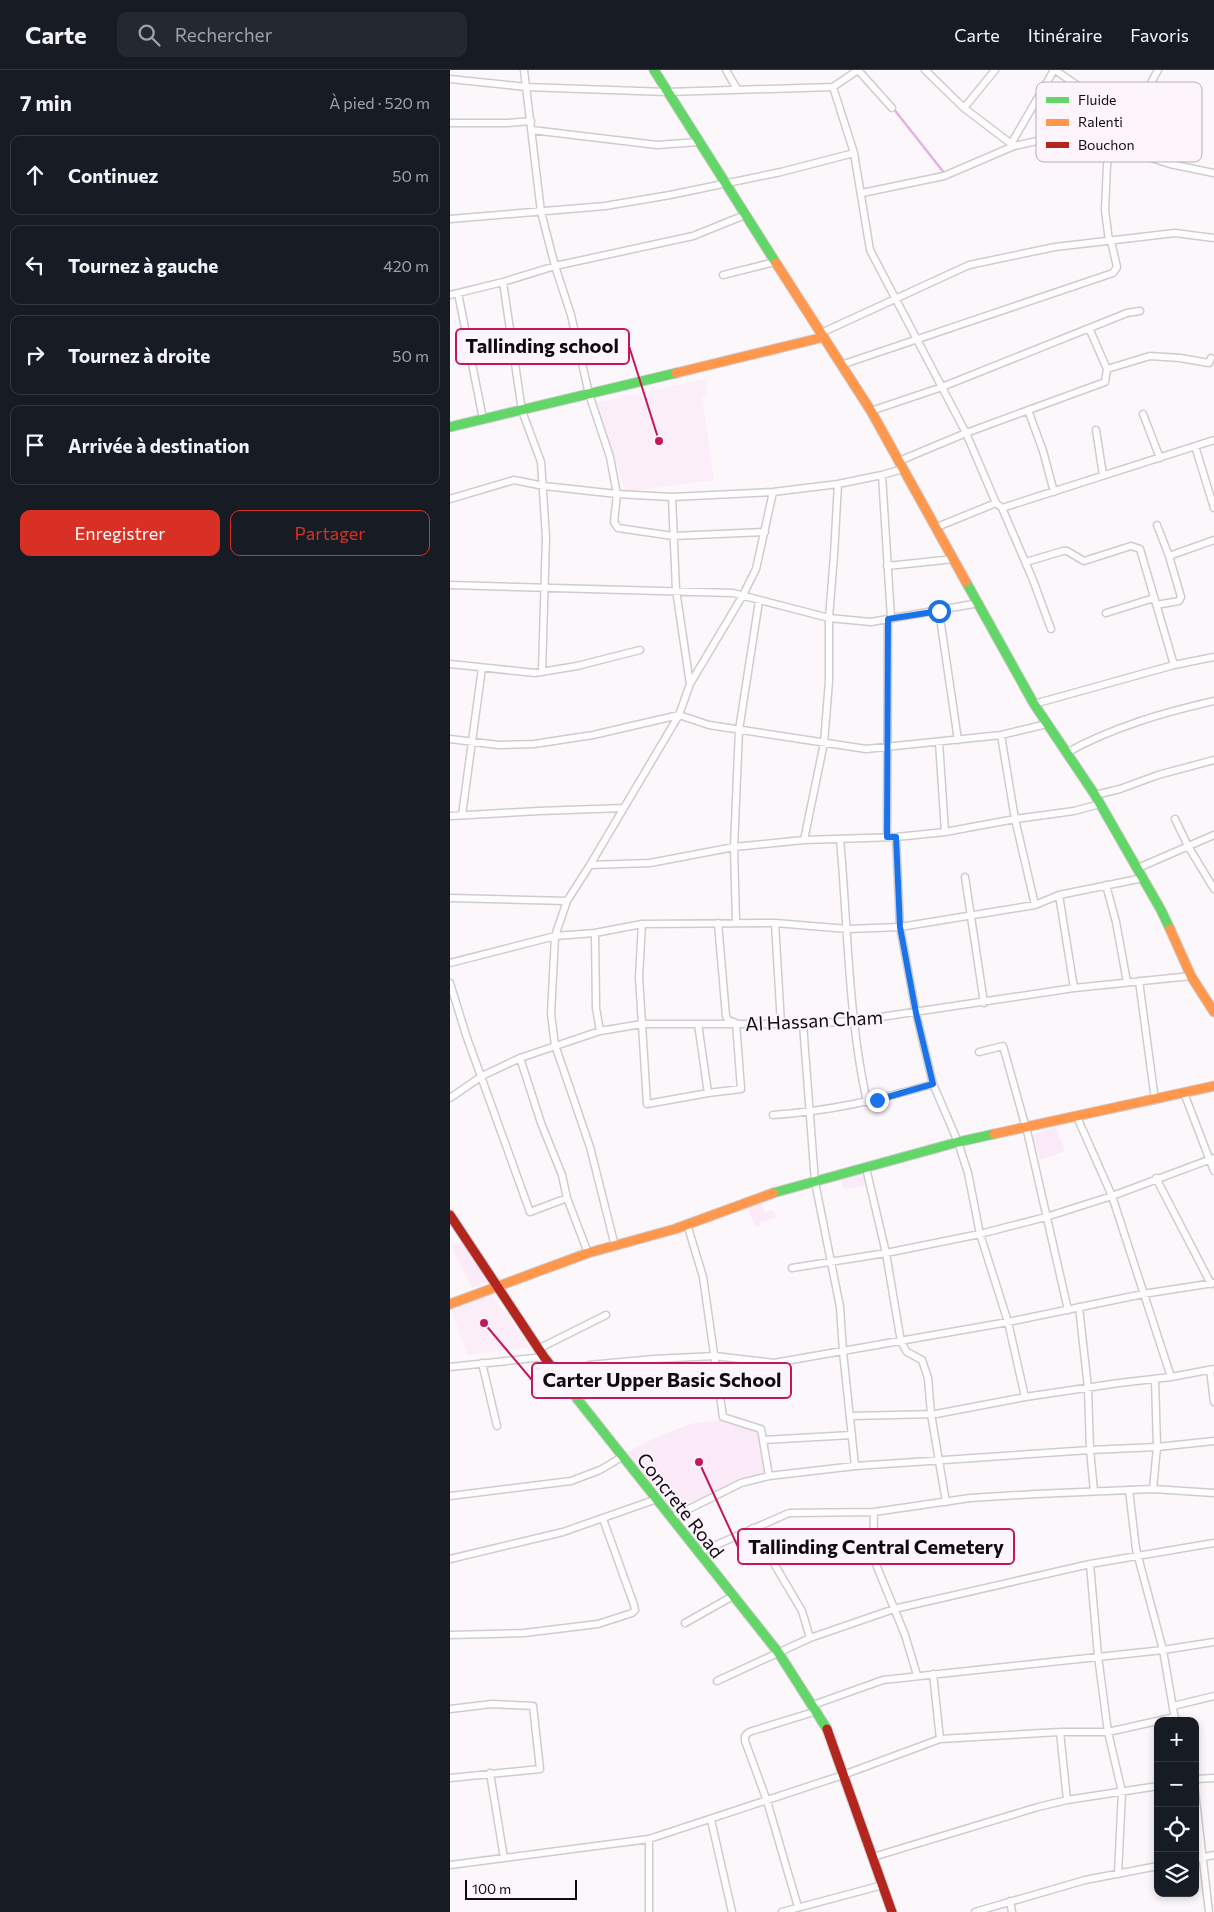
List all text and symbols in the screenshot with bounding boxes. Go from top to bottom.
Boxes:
search box [117,12,467,57]
text: Carte [25,20,87,49]
icon: search [135,21,163,49]
text: Rechercher [175,23,272,46]
text: Carte [954,24,1000,46]
text: Itinéraire [1028,24,1102,46]
text: Favoris [1130,24,1189,46]
legend [1036,82,1202,162]
text: 7 min [20,90,72,115]
text: Fluide [1078,91,1116,108]
text: À pied · 520 m [329,93,430,112]
text: Ralenti [1078,113,1123,130]
text: Bouchon [1078,136,1135,153]
icon: ahead [21,161,49,189]
text: Continuez [68,164,158,187]
text: 50 m [392,166,429,185]
icon: left [21,251,49,279]
text: Tournez à gauche [68,254,218,277]
text: 420 m [383,256,429,275]
callout: Tallinding school [456,329,629,364]
text: Tallinding school [465,333,619,357]
icon: right [21,341,49,369]
text: Tournez à droite [68,344,210,367]
text: 50 m [392,346,429,365]
icon: arrive [21,431,49,459]
text: Arrivée à destination [68,434,250,457]
button: Enregistrer [20,510,220,556]
button: Partager [230,510,430,556]
route start [928,600,951,623]
street label: Al Hassan Cham [745,1005,883,1035]
route end [866,1089,889,1112]
callout: Carter Upper Basic School [532,1363,791,1398]
text: Carter Upper Basic School [542,1367,782,1391]
street label: Concrete Road [633,1448,729,1562]
callout: Tallinding Central Cemetery [738,1529,1014,1564]
text: Tallinding Central Cemetery [748,1534,1004,1558]
map controls [1154,1717,1199,1897]
button: + [1154,1717,1199,1762]
button: − [1154,1762,1199,1807]
button: locate [1154,1807,1199,1852]
button: layers [1154,1852,1199,1897]
scale bar [465,1877,578,1900]
text: 100 m [472,1880,511,1897]

